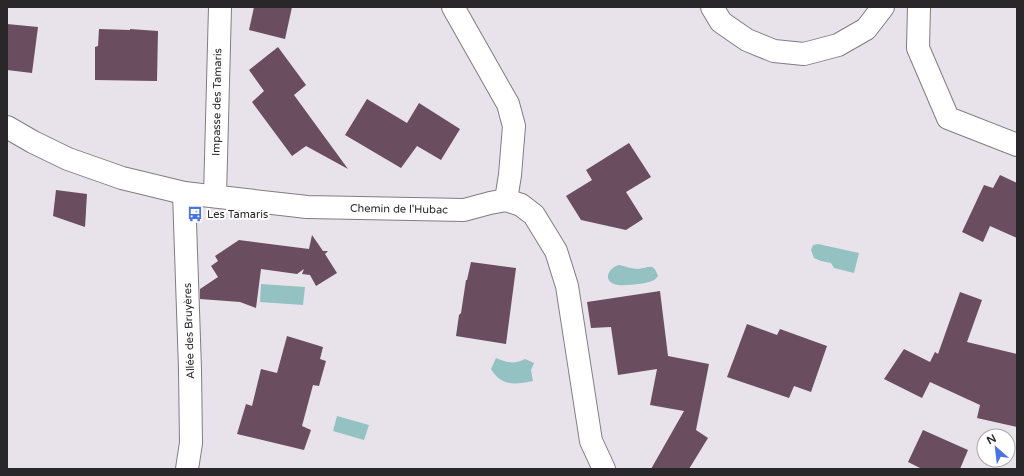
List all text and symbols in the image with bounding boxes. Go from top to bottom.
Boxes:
street label: Impasse des Tamaris [210,48,224,156]
street label: Chemin de l'Hubac [350,202,448,216]
bus stop icon: Les Tamaris [186,205,204,223]
place label: Les Tamaris [207,208,268,221]
street label: Allée des Bruyères [181,283,197,379]
north arrow [976,428,1016,468]
text: N [985,432,998,447]

